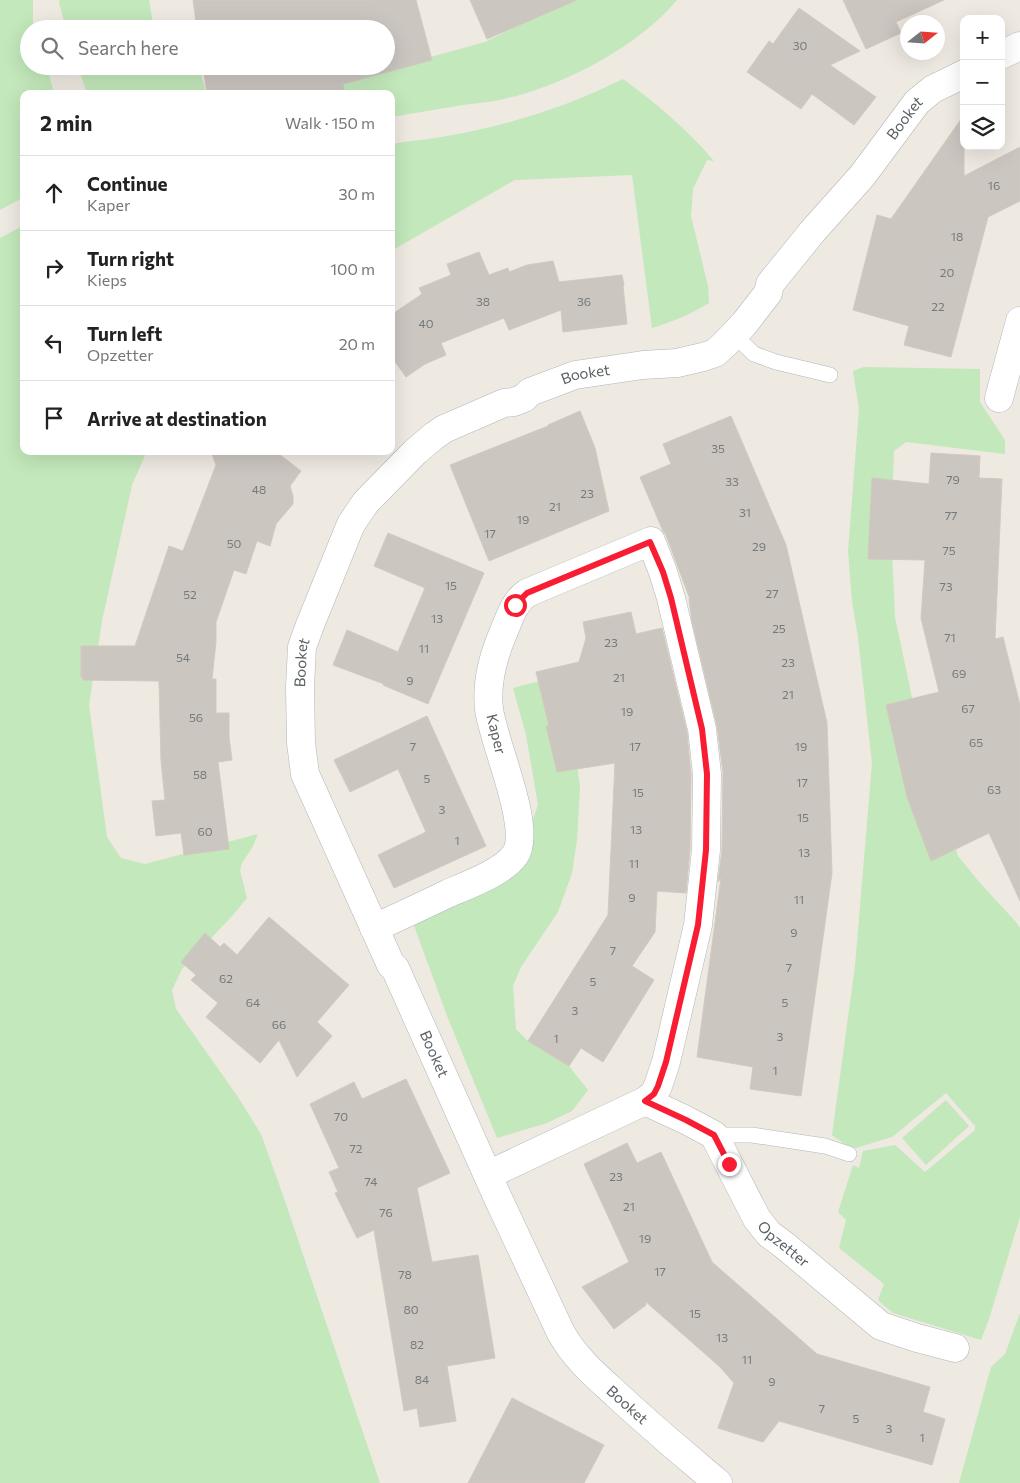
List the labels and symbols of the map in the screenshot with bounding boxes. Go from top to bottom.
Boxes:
north arrow [900,15,945,60]
house number: 30 [793,38,808,52]
street label: Booket [882,91,925,143]
house number: 16 [988,178,1000,192]
house number: 18 [951,229,963,243]
house number: 20 [940,265,954,279]
house number: 38 [476,294,490,308]
house number: 36 [577,294,591,308]
house number: 22 [931,299,945,313]
house number: 40 [418,316,434,330]
street label: Booket [558,360,611,388]
house number: 35 [711,441,725,455]
house number: 79 [946,472,960,486]
house number: 33 [725,474,739,488]
house number: 48 [252,482,266,496]
house number: 23 [580,486,594,500]
house number: 21 [549,499,561,513]
house number: 31 [739,505,751,519]
house number: 77 [945,508,957,522]
house number: 19 [517,512,529,526]
house number: 17 [484,526,496,540]
house number: 50 [227,536,242,550]
house number: 29 [752,539,766,553]
house number: 75 [942,543,956,557]
house number: 15 [445,578,457,592]
house number: 73 [939,579,953,593]
house number: 27 [766,586,778,600]
house number: 52 [183,587,197,601]
route start [504,594,527,617]
house number: 13 [431,611,443,625]
house number: 25 [772,621,786,635]
house number: 71 [944,630,956,644]
street label: Booket [290,635,313,688]
house number: 23 [604,635,618,649]
house number: 11 [419,641,429,655]
house number: 54 [176,650,190,664]
house number: 23 [781,655,795,669]
house number: 69 [952,666,966,680]
house number: 21 [613,670,625,684]
house number: 9 [406,673,414,687]
house number: 21 [782,687,794,701]
house number: 67 [961,701,975,715]
house number: 19 [621,704,633,718]
house number: 56 [189,710,203,724]
street label: Kaper [483,712,511,756]
house number: 65 [969,735,983,749]
house number: 7 [410,739,416,753]
house number: 17 [629,739,641,753]
house number: 19 [795,739,807,753]
house number: 58 [193,767,207,781]
house number: 5 [424,771,431,785]
house number: 17 [796,775,808,789]
house number: 63 [987,782,1001,796]
house number: 15 [632,785,644,799]
house number: 3 [439,802,446,816]
house number: 15 [797,810,809,824]
house number: 13 [630,822,642,836]
house number: 60 [197,824,213,838]
house number: 1 [454,833,460,847]
house number: 13 [798,845,810,859]
house number: 11 [629,856,639,870]
house number: 9 [628,890,636,904]
house number: 11 [794,892,804,906]
house number: 9 [790,925,798,939]
house number: 7 [610,943,616,957]
house number: 7 [786,960,792,974]
house number: 62 [219,971,233,985]
house number: 5 [590,974,597,988]
house number: 64 [246,995,260,1009]
house number: 5 [782,995,789,1009]
house number: 3 [572,1003,579,1017]
house number: 66 [272,1017,286,1031]
street label: Booket [417,1027,453,1080]
house number: 3 [777,1029,784,1043]
house number: 1 [553,1031,559,1045]
house number: 1 [772,1063,778,1077]
house number: 70 [334,1109,348,1123]
house number: 72 [350,1141,363,1155]
route end [718,1153,741,1176]
house number: 23 [609,1169,623,1183]
house number: 74 [365,1174,377,1188]
house number: 21 [623,1199,635,1213]
house number: 76 [379,1205,393,1219]
street label: Opzetter [754,1217,814,1270]
house number: 19 [639,1231,651,1245]
house number: 17 [654,1264,666,1278]
house number: 78 [398,1267,412,1281]
house number: 80 [403,1302,419,1316]
house number: 15 [689,1306,701,1320]
house number: 13 [716,1330,728,1344]
house number: 82 [410,1337,424,1351]
house number: 11 [742,1352,752,1366]
house number: 84 [415,1372,429,1386]
house number: 9 [768,1374,776,1388]
street label: Booket [603,1381,652,1427]
house number: 7 [819,1401,825,1415]
house number: 5 [853,1411,860,1425]
house number: 3 [886,1421,893,1435]
house number: 1 [919,1430,925,1444]

